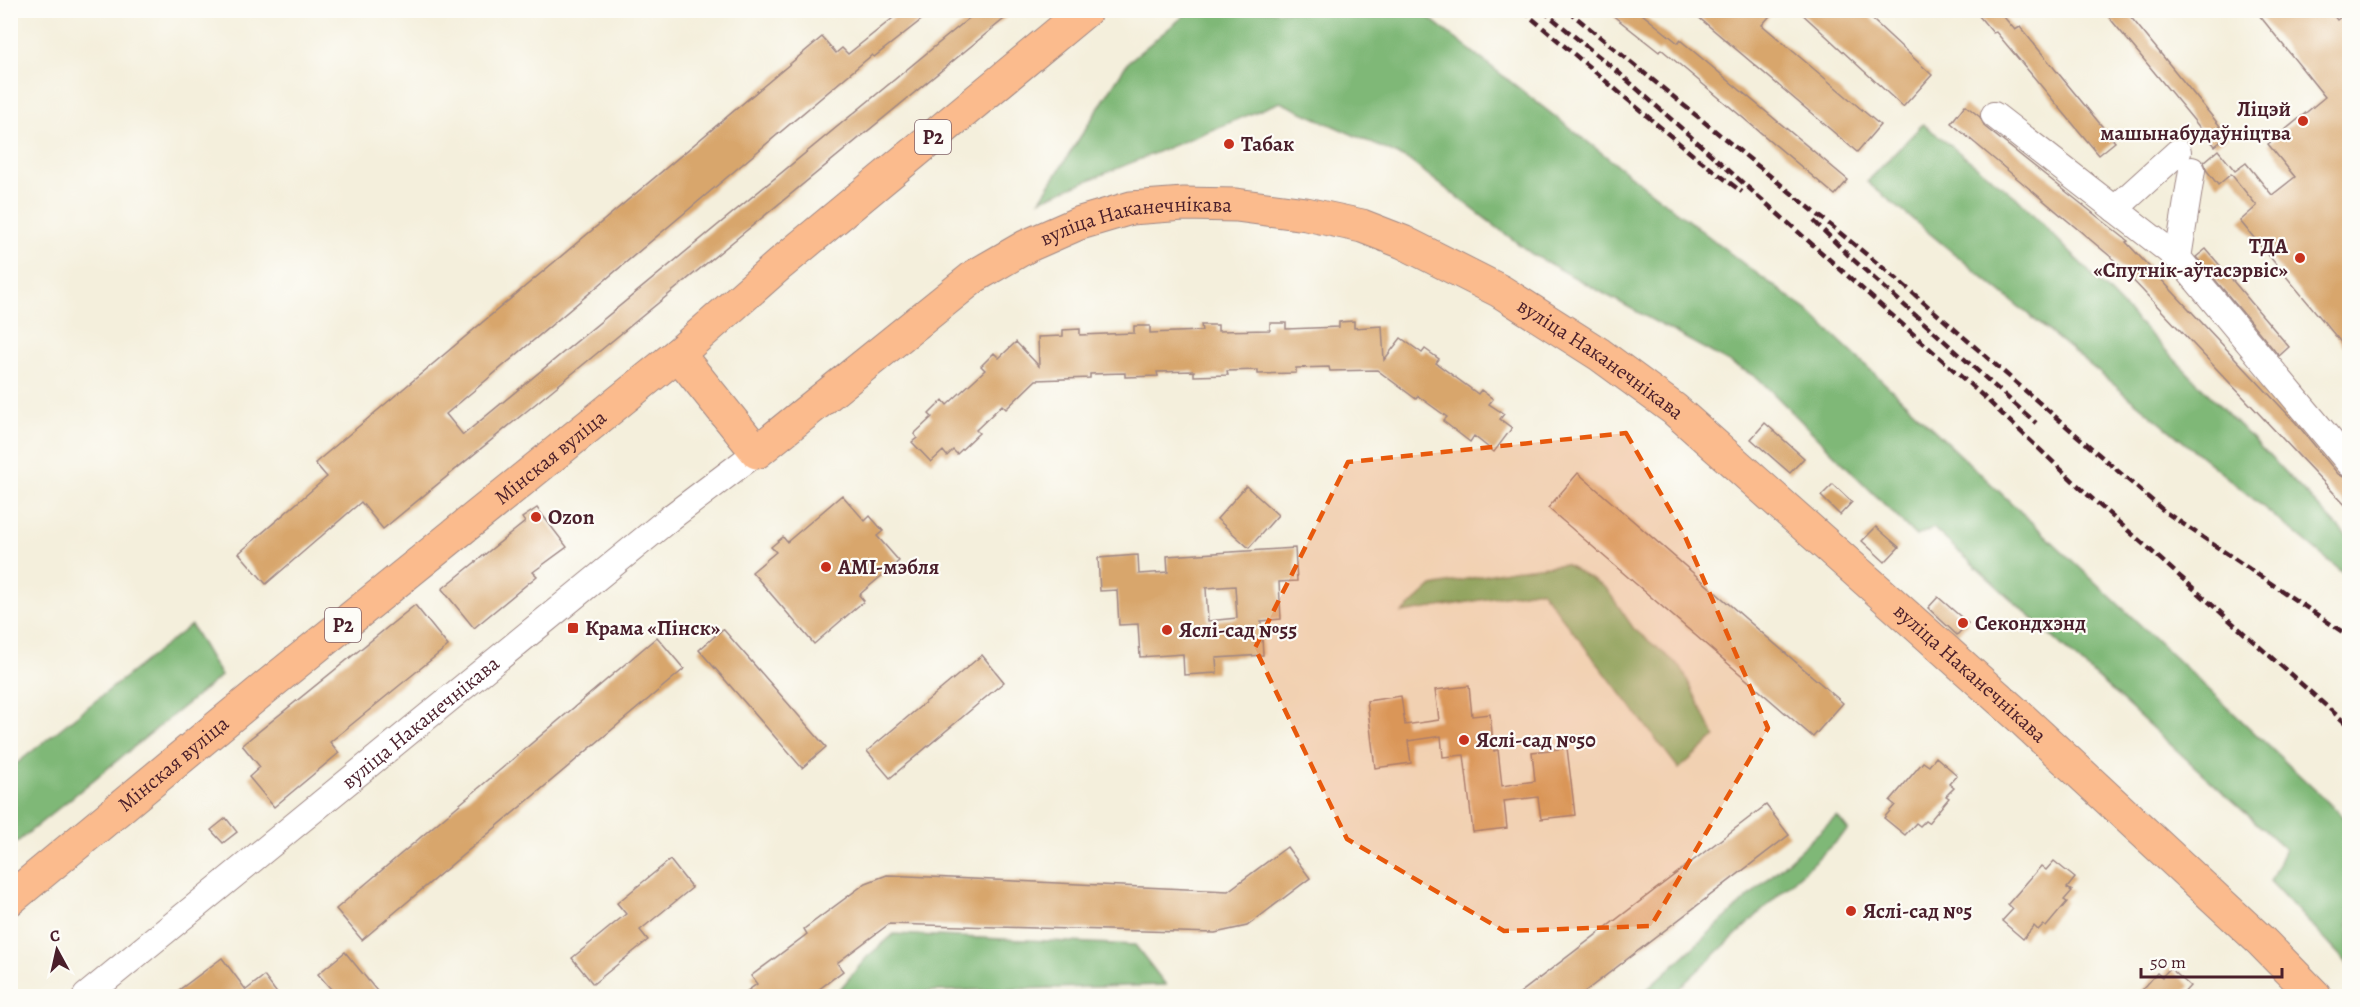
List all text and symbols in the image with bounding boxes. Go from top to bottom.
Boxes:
place label: Ліцэй машынабудаўніцтва [2100,95,2291,147]
marker: Ліцэй машынабудаўніцтва [2296,114,2310,128]
road number: Р2 [915,120,951,154]
place label: Табак [1241,130,1294,158]
marker: Табак [1222,137,1236,151]
street label: вуліца Наканечнікава [1036,190,1233,253]
place label: ТДА «Спутнік-аўтасэрвіс» [2093,232,2289,284]
marker: ТДА «Спутнік-аўтасэрвіс» [2293,251,2307,265]
street label: вуліца Наканечнікава [1512,292,1690,426]
street label: Мінская вуліца [488,403,613,511]
place label: Ozon [548,503,595,531]
marker: Ozon [529,510,543,524]
place label: AMI-мэбля [837,553,939,581]
marker: AMI-мэбля [819,560,833,574]
street label: вуліца Наканечнікава [1888,597,2053,749]
road number: Р2 [325,608,361,642]
place label: Секондхэнд [1975,609,2086,637]
place label: Крама «Пінск» [585,614,720,642]
place label: Яслі-сад №55 [1179,616,1297,644]
marker: Секондхэнд [1956,616,1970,630]
marker: Крама «Пінск» [566,621,580,635]
marker: Яслі-сад №55 [1160,623,1174,637]
street label: вуліца Наканечнікава [335,649,505,795]
street label: Мінская вуліца [112,709,235,818]
place label: Яслі-сад №50 [1476,726,1596,754]
marker: Яслі-сад №50 [1457,733,1471,747]
place label: Яслі-сад №5 [1863,897,1972,925]
marker: Яслі-сад №5 [1844,904,1858,918]
north arrow [27,920,87,980]
text: С [49,925,62,948]
scale bar [2141,941,2282,979]
text: 50 m [2150,950,2186,974]

